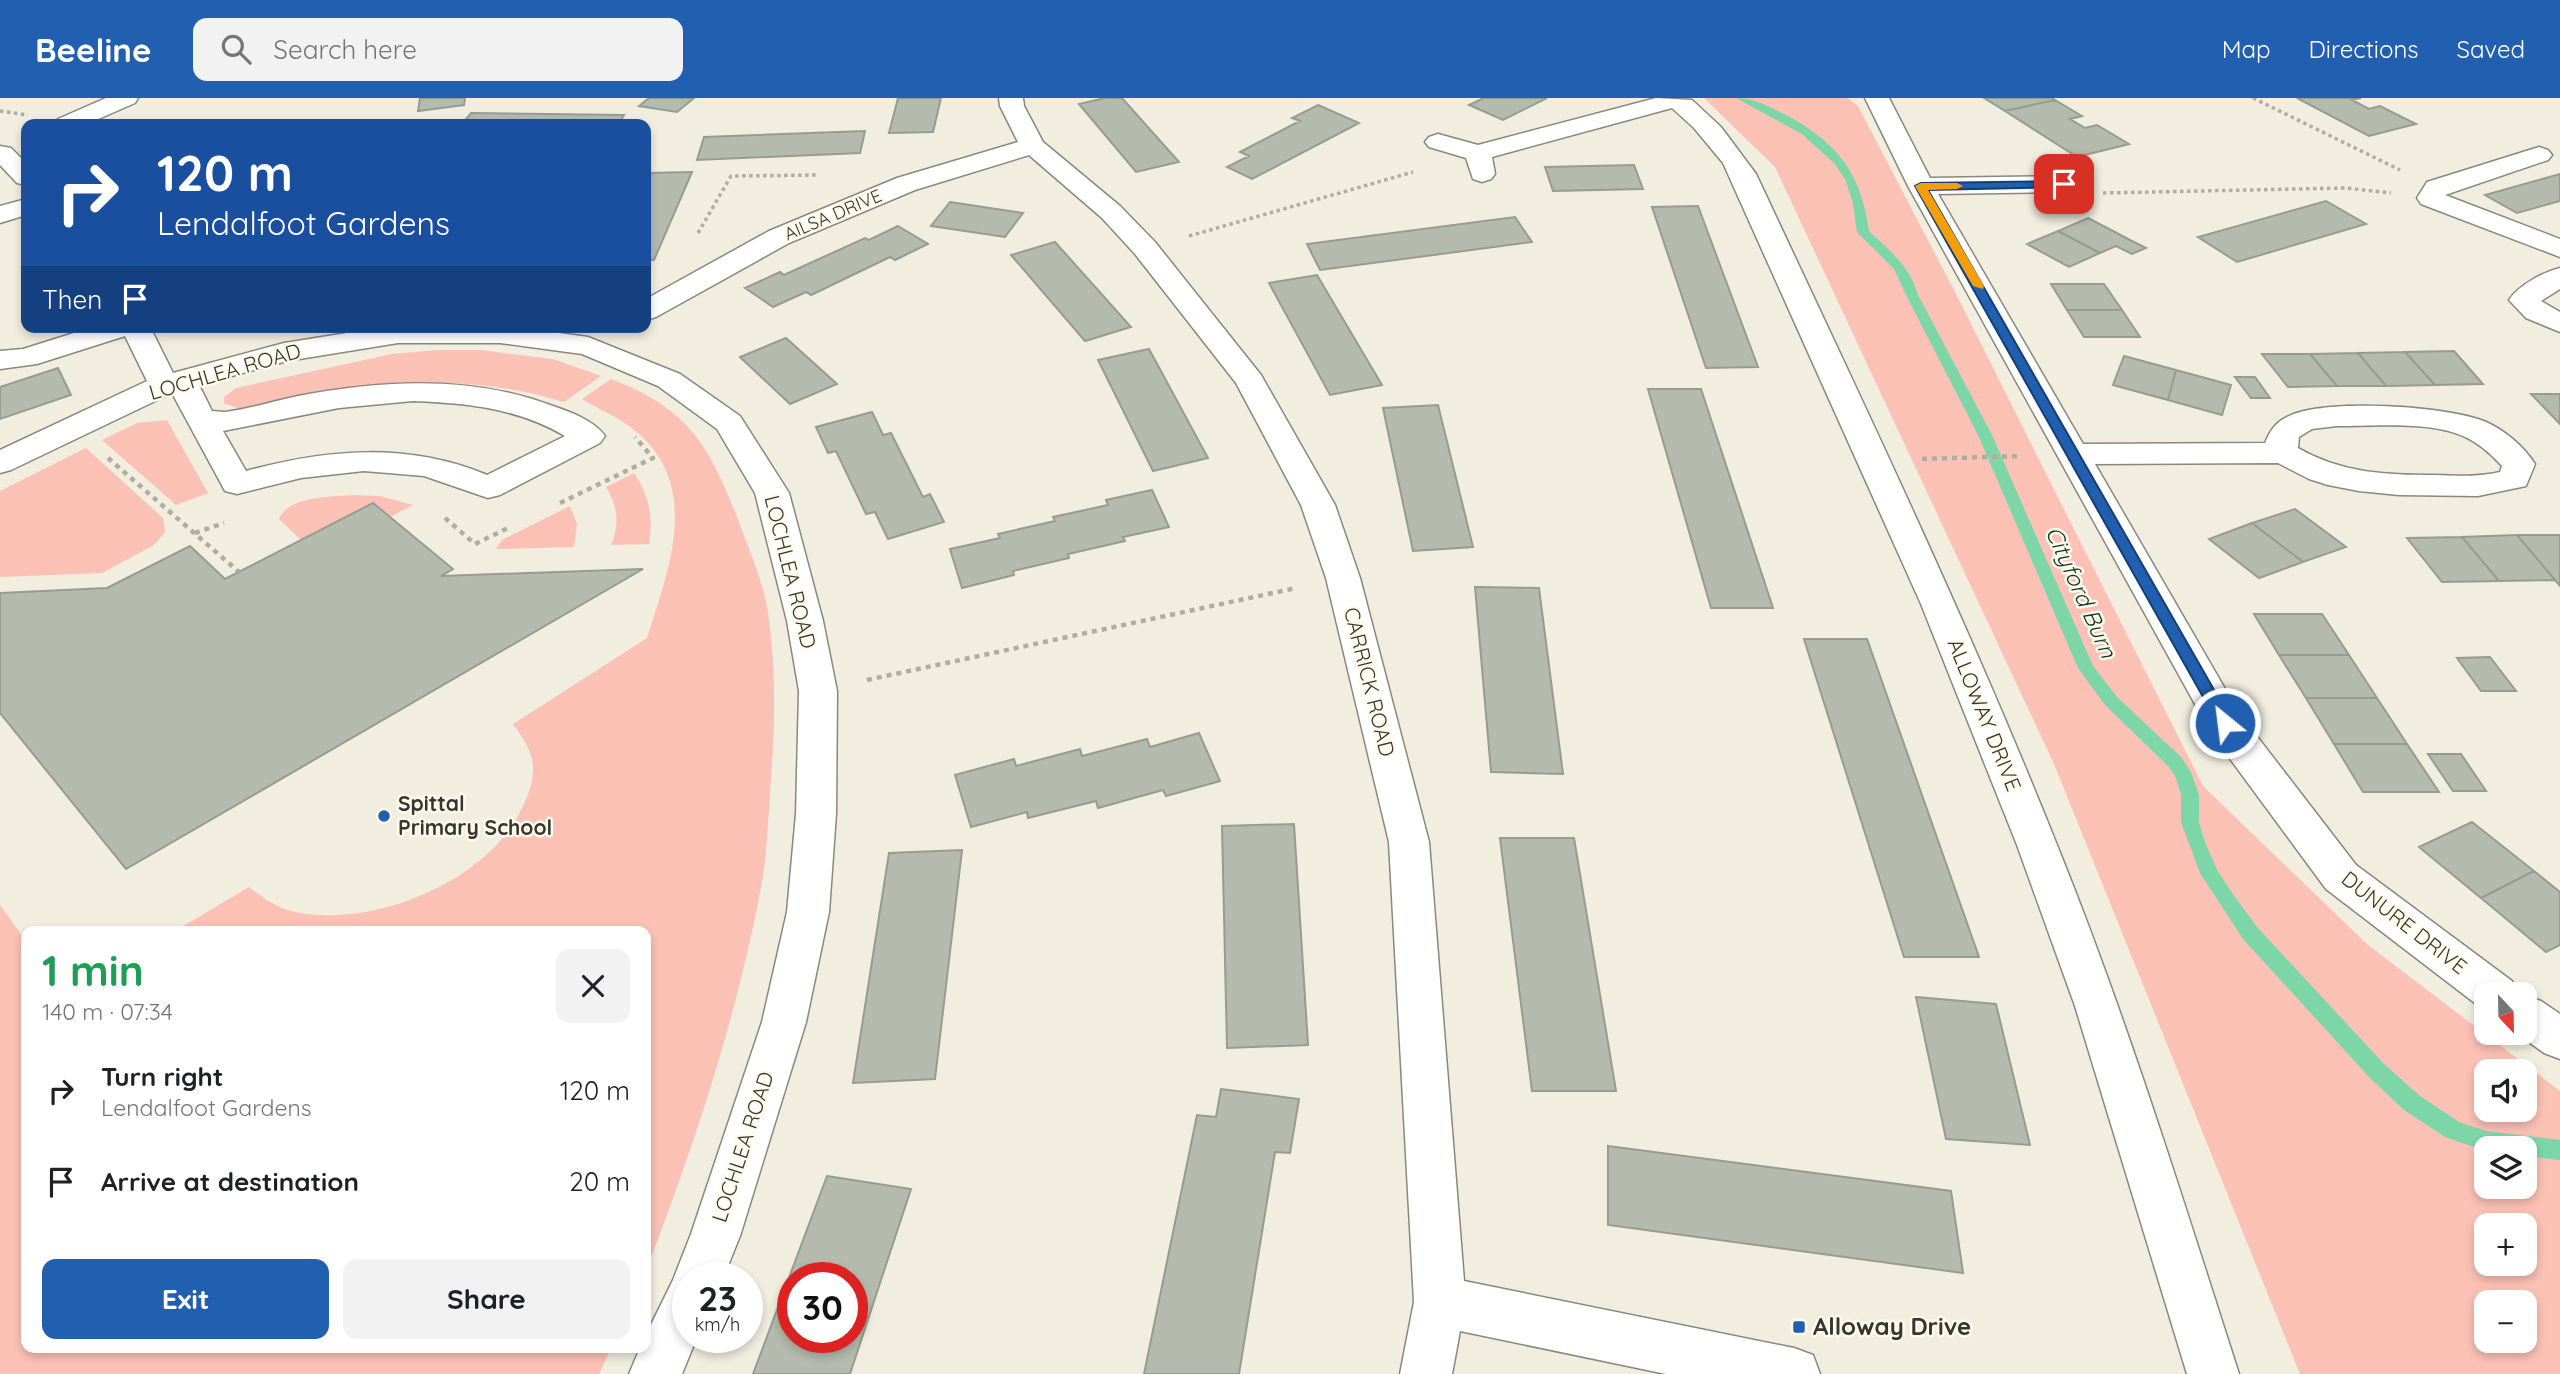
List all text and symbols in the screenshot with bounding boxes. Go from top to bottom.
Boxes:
search box [193,18,683,81]
text: Beeline [35,29,151,70]
icon: search [217,30,255,68]
text: Search here [273,33,417,66]
text: Map [2222,34,2271,64]
text: Directions [2309,34,2419,64]
text: Saved [2457,34,2525,64]
text: 120 m [157,142,293,203]
icon: right [42,147,133,238]
pin [2034,154,2094,214]
icon: arrive [2045,165,2083,203]
street label: AILSA DRIVE [780,184,885,245]
text: Lendalfoot Gardens [157,203,450,243]
icon: arrive [116,280,154,318]
text: Then [42,283,102,316]
street label: LOCHLEA ROAD [146,337,304,405]
street label: LOCHLEA ROAD [759,493,823,651]
water label: Cityford Burn [2040,522,2124,663]
street label: CARRICK ROAD [1339,604,1401,759]
street label: ALLOWAY DRIVE [1943,635,2027,795]
position arrow [2188,686,2262,760]
place label: Spittal Primary School [398,790,552,840]
marker: Spittal Primary School [376,808,392,824]
street label: DUNURE DRIVE [2337,865,2473,979]
text: 1 min [42,944,144,997]
button: close [556,949,630,1023]
north arrow [2474,982,2538,1045]
map controls [2474,982,2537,1353]
text: 140 m · 07:34 [42,997,173,1026]
button: sound [2474,1059,2537,1122]
text: Turn right [101,1060,223,1093]
street label: LOCHLEA ROAD [705,1068,779,1225]
icon: right [42,1072,80,1110]
text: 120 m [560,1074,630,1107]
text: Lendalfoot Gardens [101,1093,312,1122]
button: layers [2474,1136,2537,1199]
icon: arrive [42,1163,80,1201]
text: Arrive at destination [101,1165,359,1198]
text: 20 m [569,1165,630,1198]
button: + [2474,1213,2537,1276]
button: Exit [42,1259,329,1339]
button: Share [343,1259,630,1339]
speed limit sign: 30 [777,1262,868,1353]
text: 23 [698,1276,737,1320]
button: − [2474,1290,2537,1353]
place label: Alloway Drive [1813,1311,1971,1341]
text: km/h [695,1313,740,1336]
marker: Alloway Drive [1791,1319,1807,1335]

